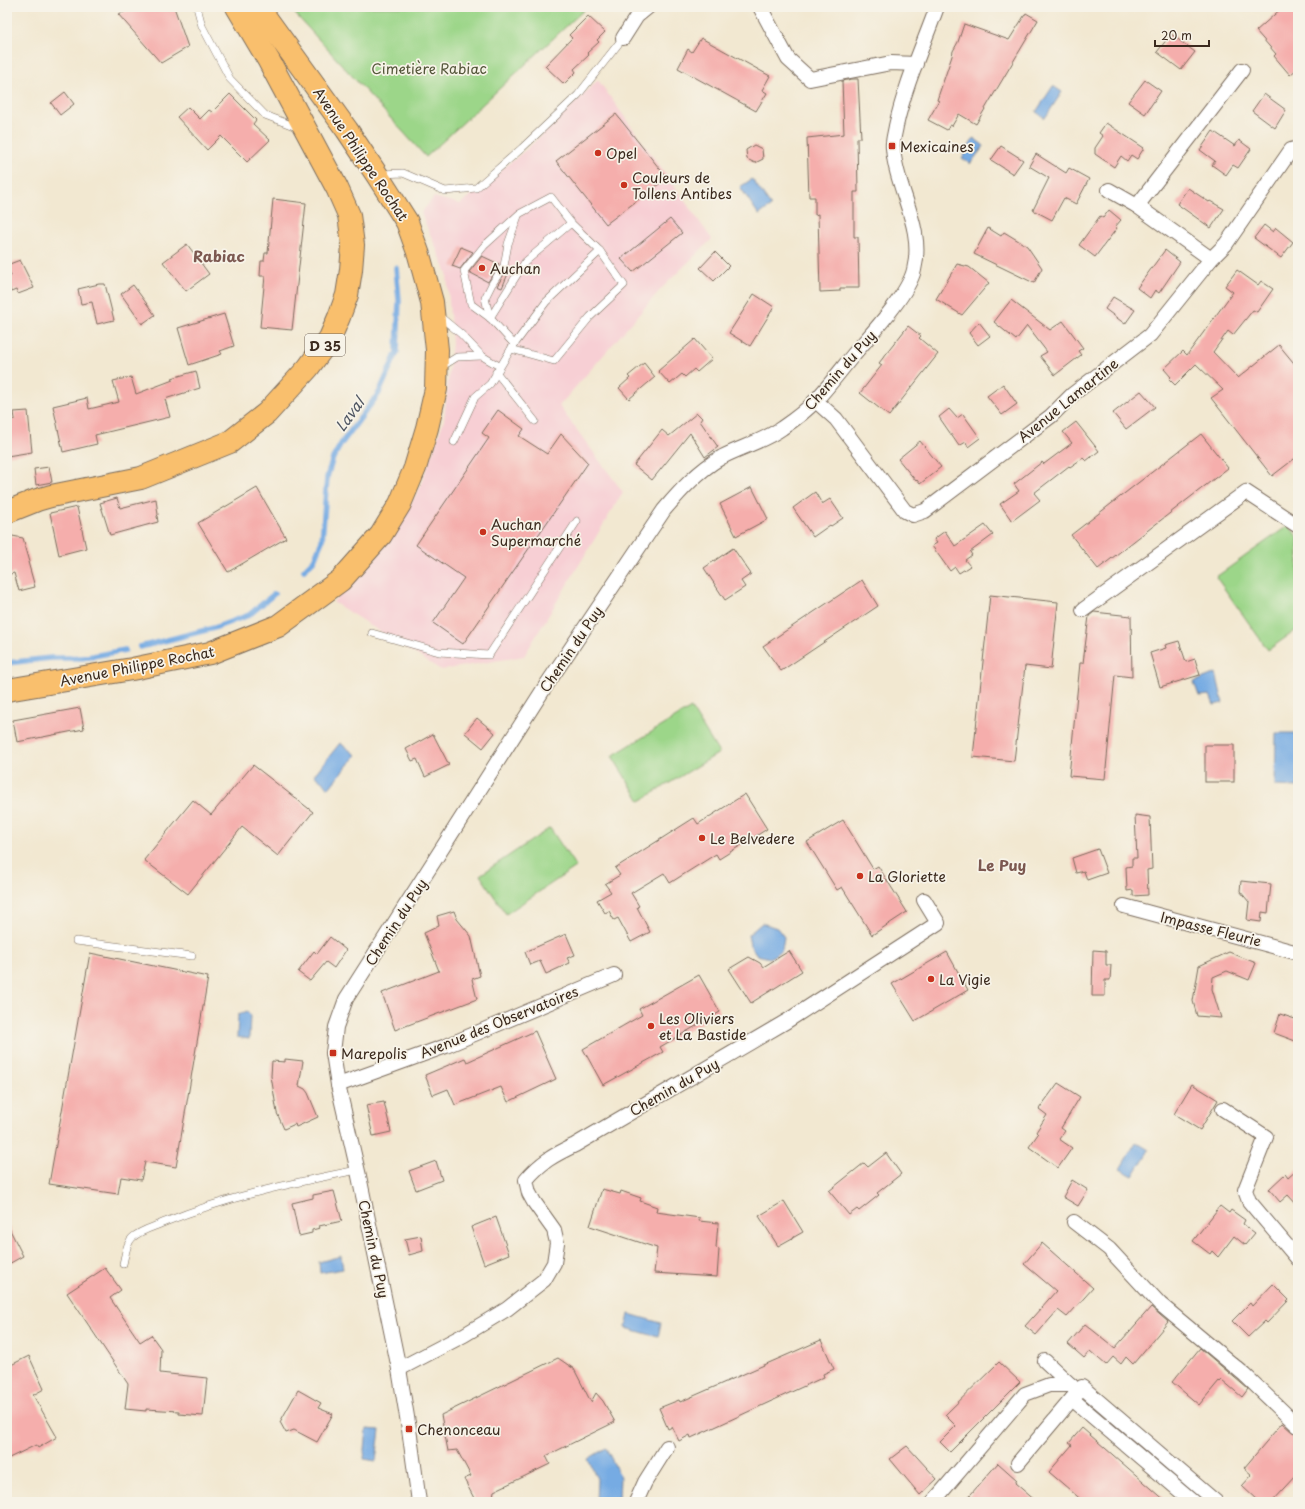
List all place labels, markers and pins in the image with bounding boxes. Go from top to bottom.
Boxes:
place label: Mexicaines [900,136,974,157]
marker: Mexicaines [887,141,897,151]
place label: Opel [606,143,637,164]
marker: Opel [593,148,603,158]
place label: Couleurs de Tollens Antibes [632,167,732,204]
marker: Couleurs de Tollens Antibes [619,180,629,190]
place label: Auchan [490,258,541,279]
marker: Auchan [477,263,487,273]
place label: Auchan Supermarché [491,514,581,551]
marker: Auchan Supermarché [478,527,488,537]
place label: Le Belvedere [710,828,795,849]
marker: Le Belvedere [697,833,707,843]
place label: La Gloriette [868,866,946,887]
marker: La Gloriette [855,871,865,881]
place label: La Vigie [939,969,991,990]
marker: La Vigie [926,974,936,984]
place label: Les Oliviers et La Bastide [659,1008,746,1045]
marker: Les Oliviers et La Bastide [646,1021,656,1031]
place label: Marepolis [341,1043,407,1064]
marker: Marepolis [328,1048,338,1058]
place label: Chenonceau [417,1419,500,1440]
marker: Chenonceau [404,1424,414,1434]

